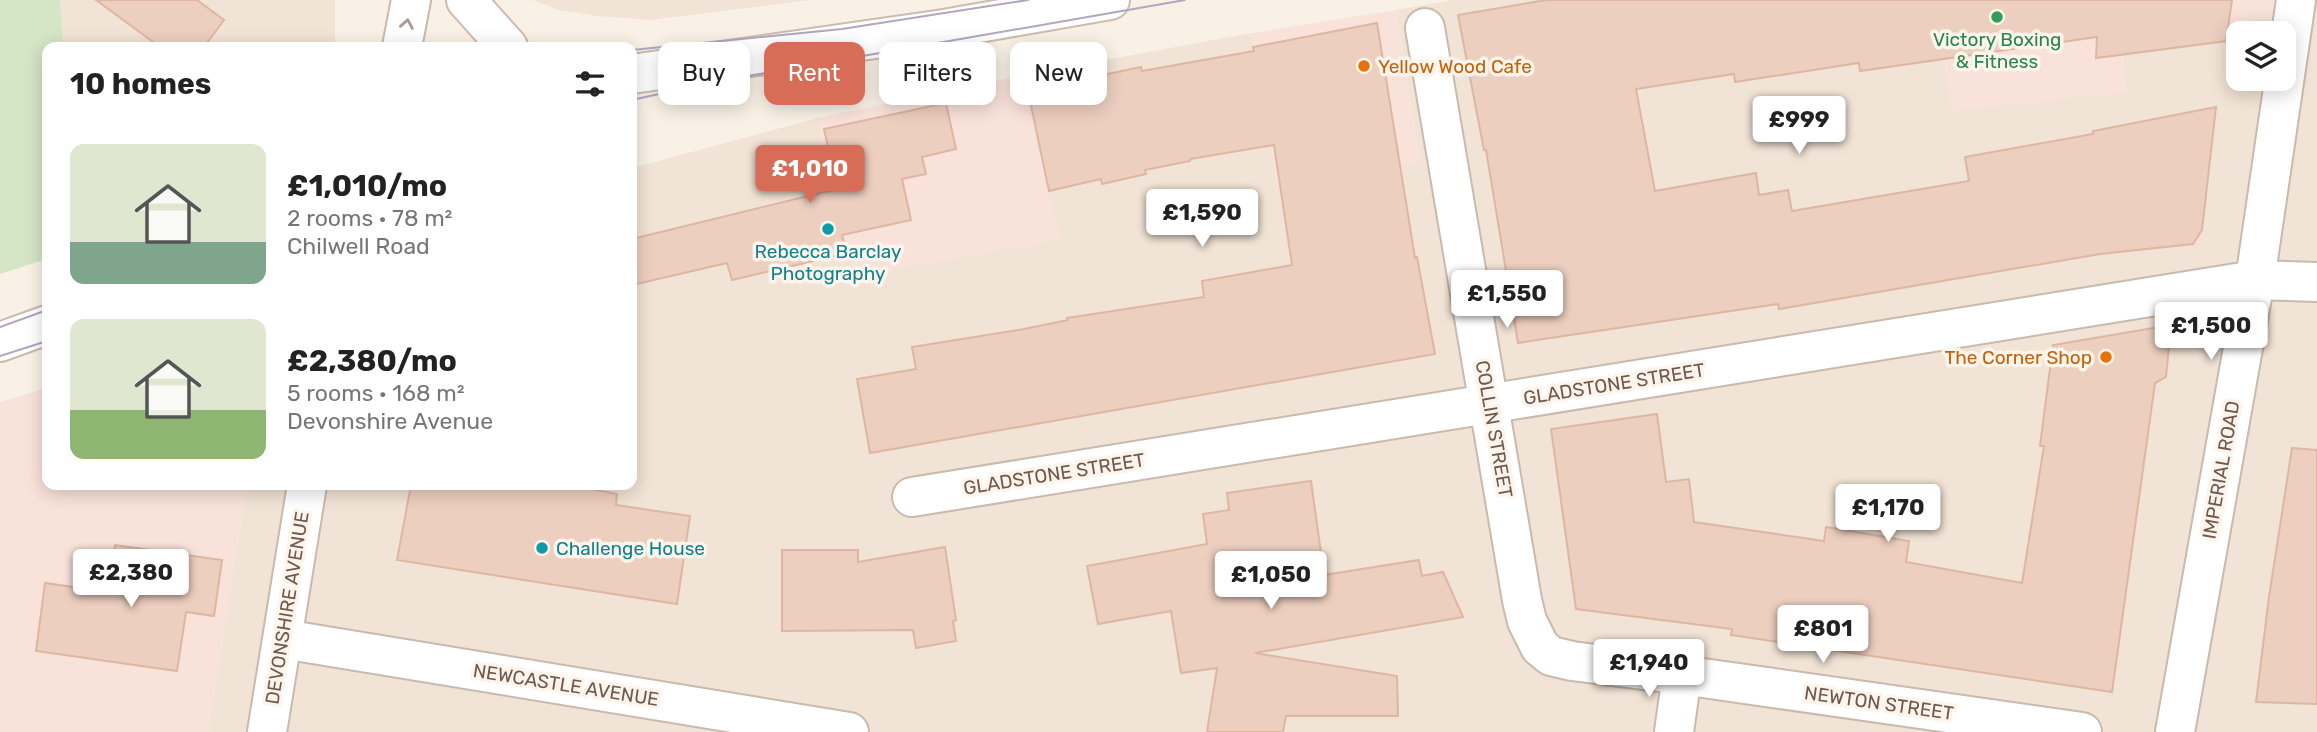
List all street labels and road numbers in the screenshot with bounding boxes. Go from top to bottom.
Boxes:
street label: GLADSTONE STREET [1522,358,1706,410]
street label: COLLIN STREET [1471,359,1517,499]
street label: IMPERIAL ROAD [2198,399,2244,541]
street label: GLADSTONE STREET [962,448,1146,500]
street label: DEVONSHIRE AVENUE [260,510,314,706]
street label: NEWCASTLE AVENUE [472,659,660,711]
street label: NEWTON STREET [1803,681,1955,725]

